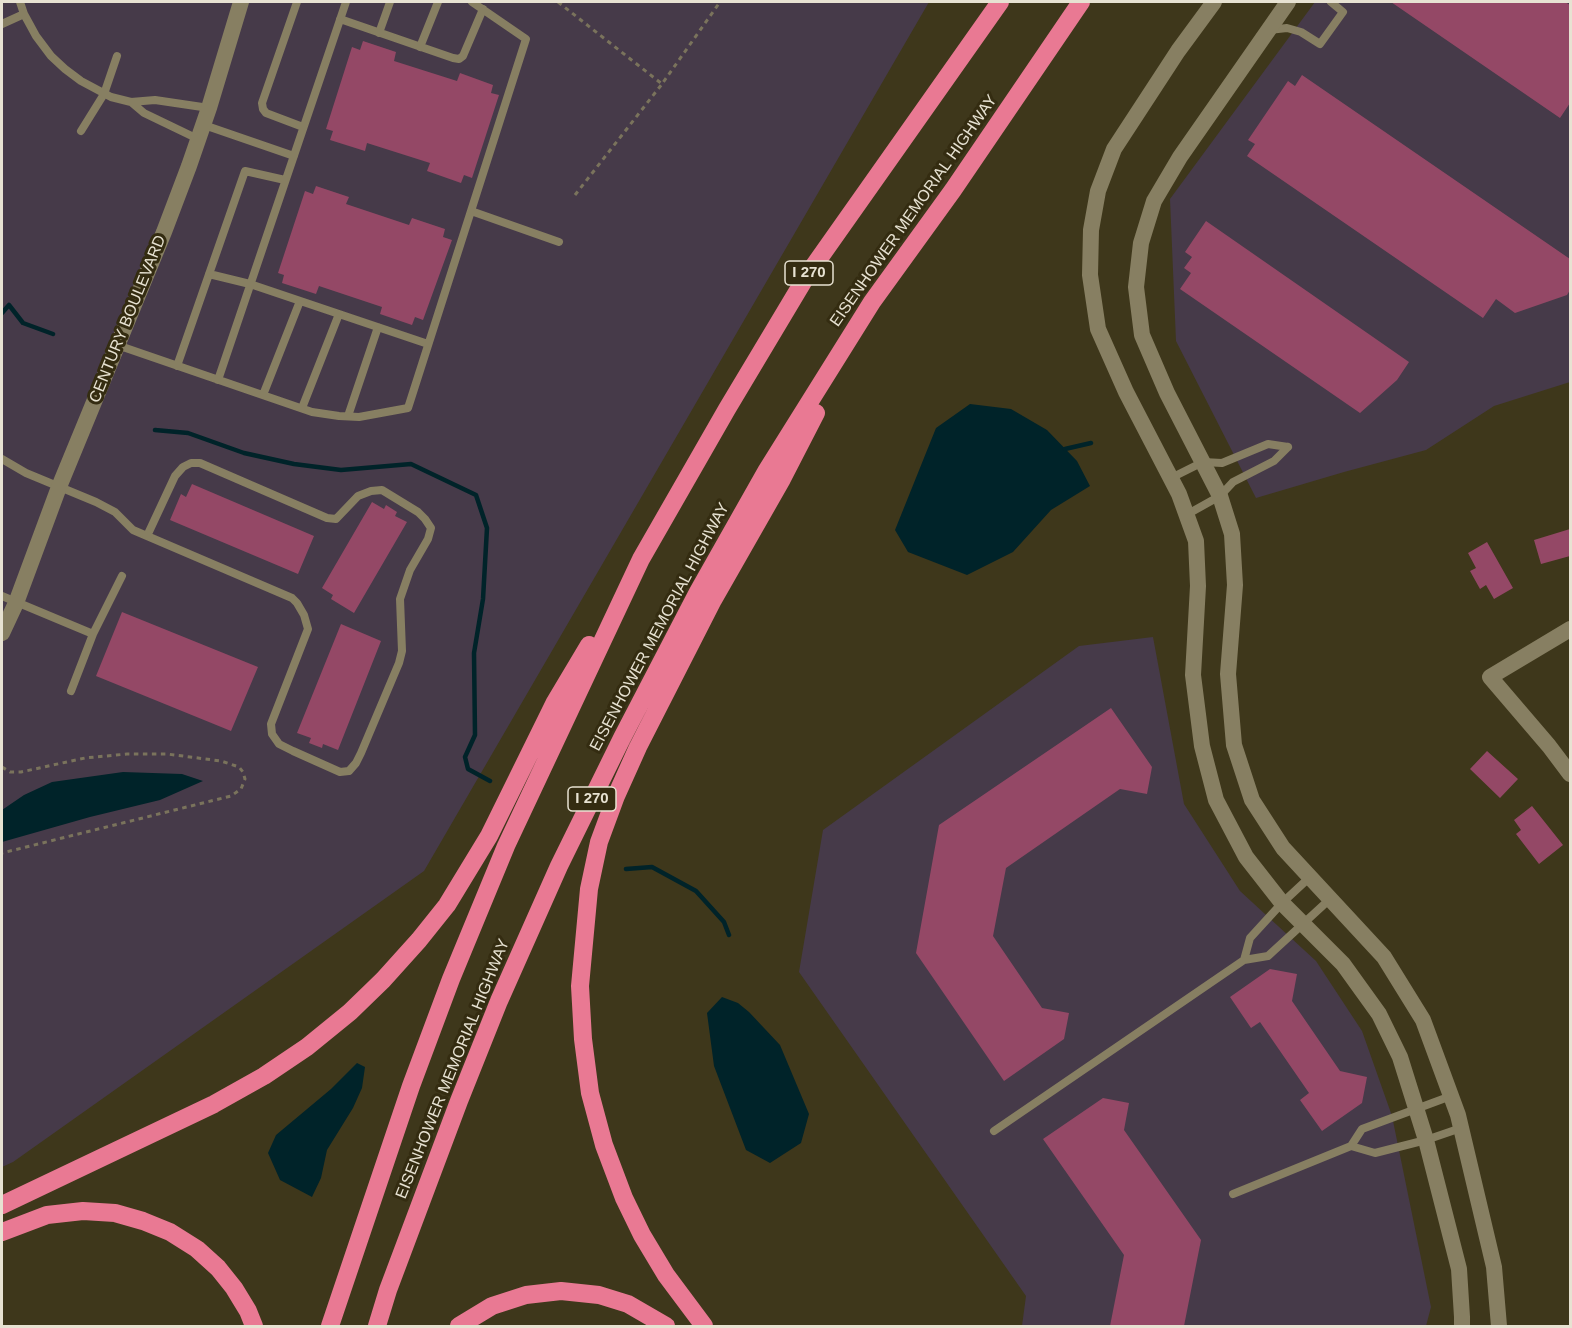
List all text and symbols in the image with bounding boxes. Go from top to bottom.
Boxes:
street label: EISENHOWER MEMORIAL HIGHWAY [826,92,1002,330]
street label: CENTURY BOULEVARD [86,232,170,406]
road number: I 270 [785,261,833,285]
street label: EISENHOWER MEMORIAL HIGHWAY [586,500,734,754]
road number: I 270 [568,787,616,811]
street label: EISENHOWER MEMORIAL HIGHWAY [392,936,514,1202]

